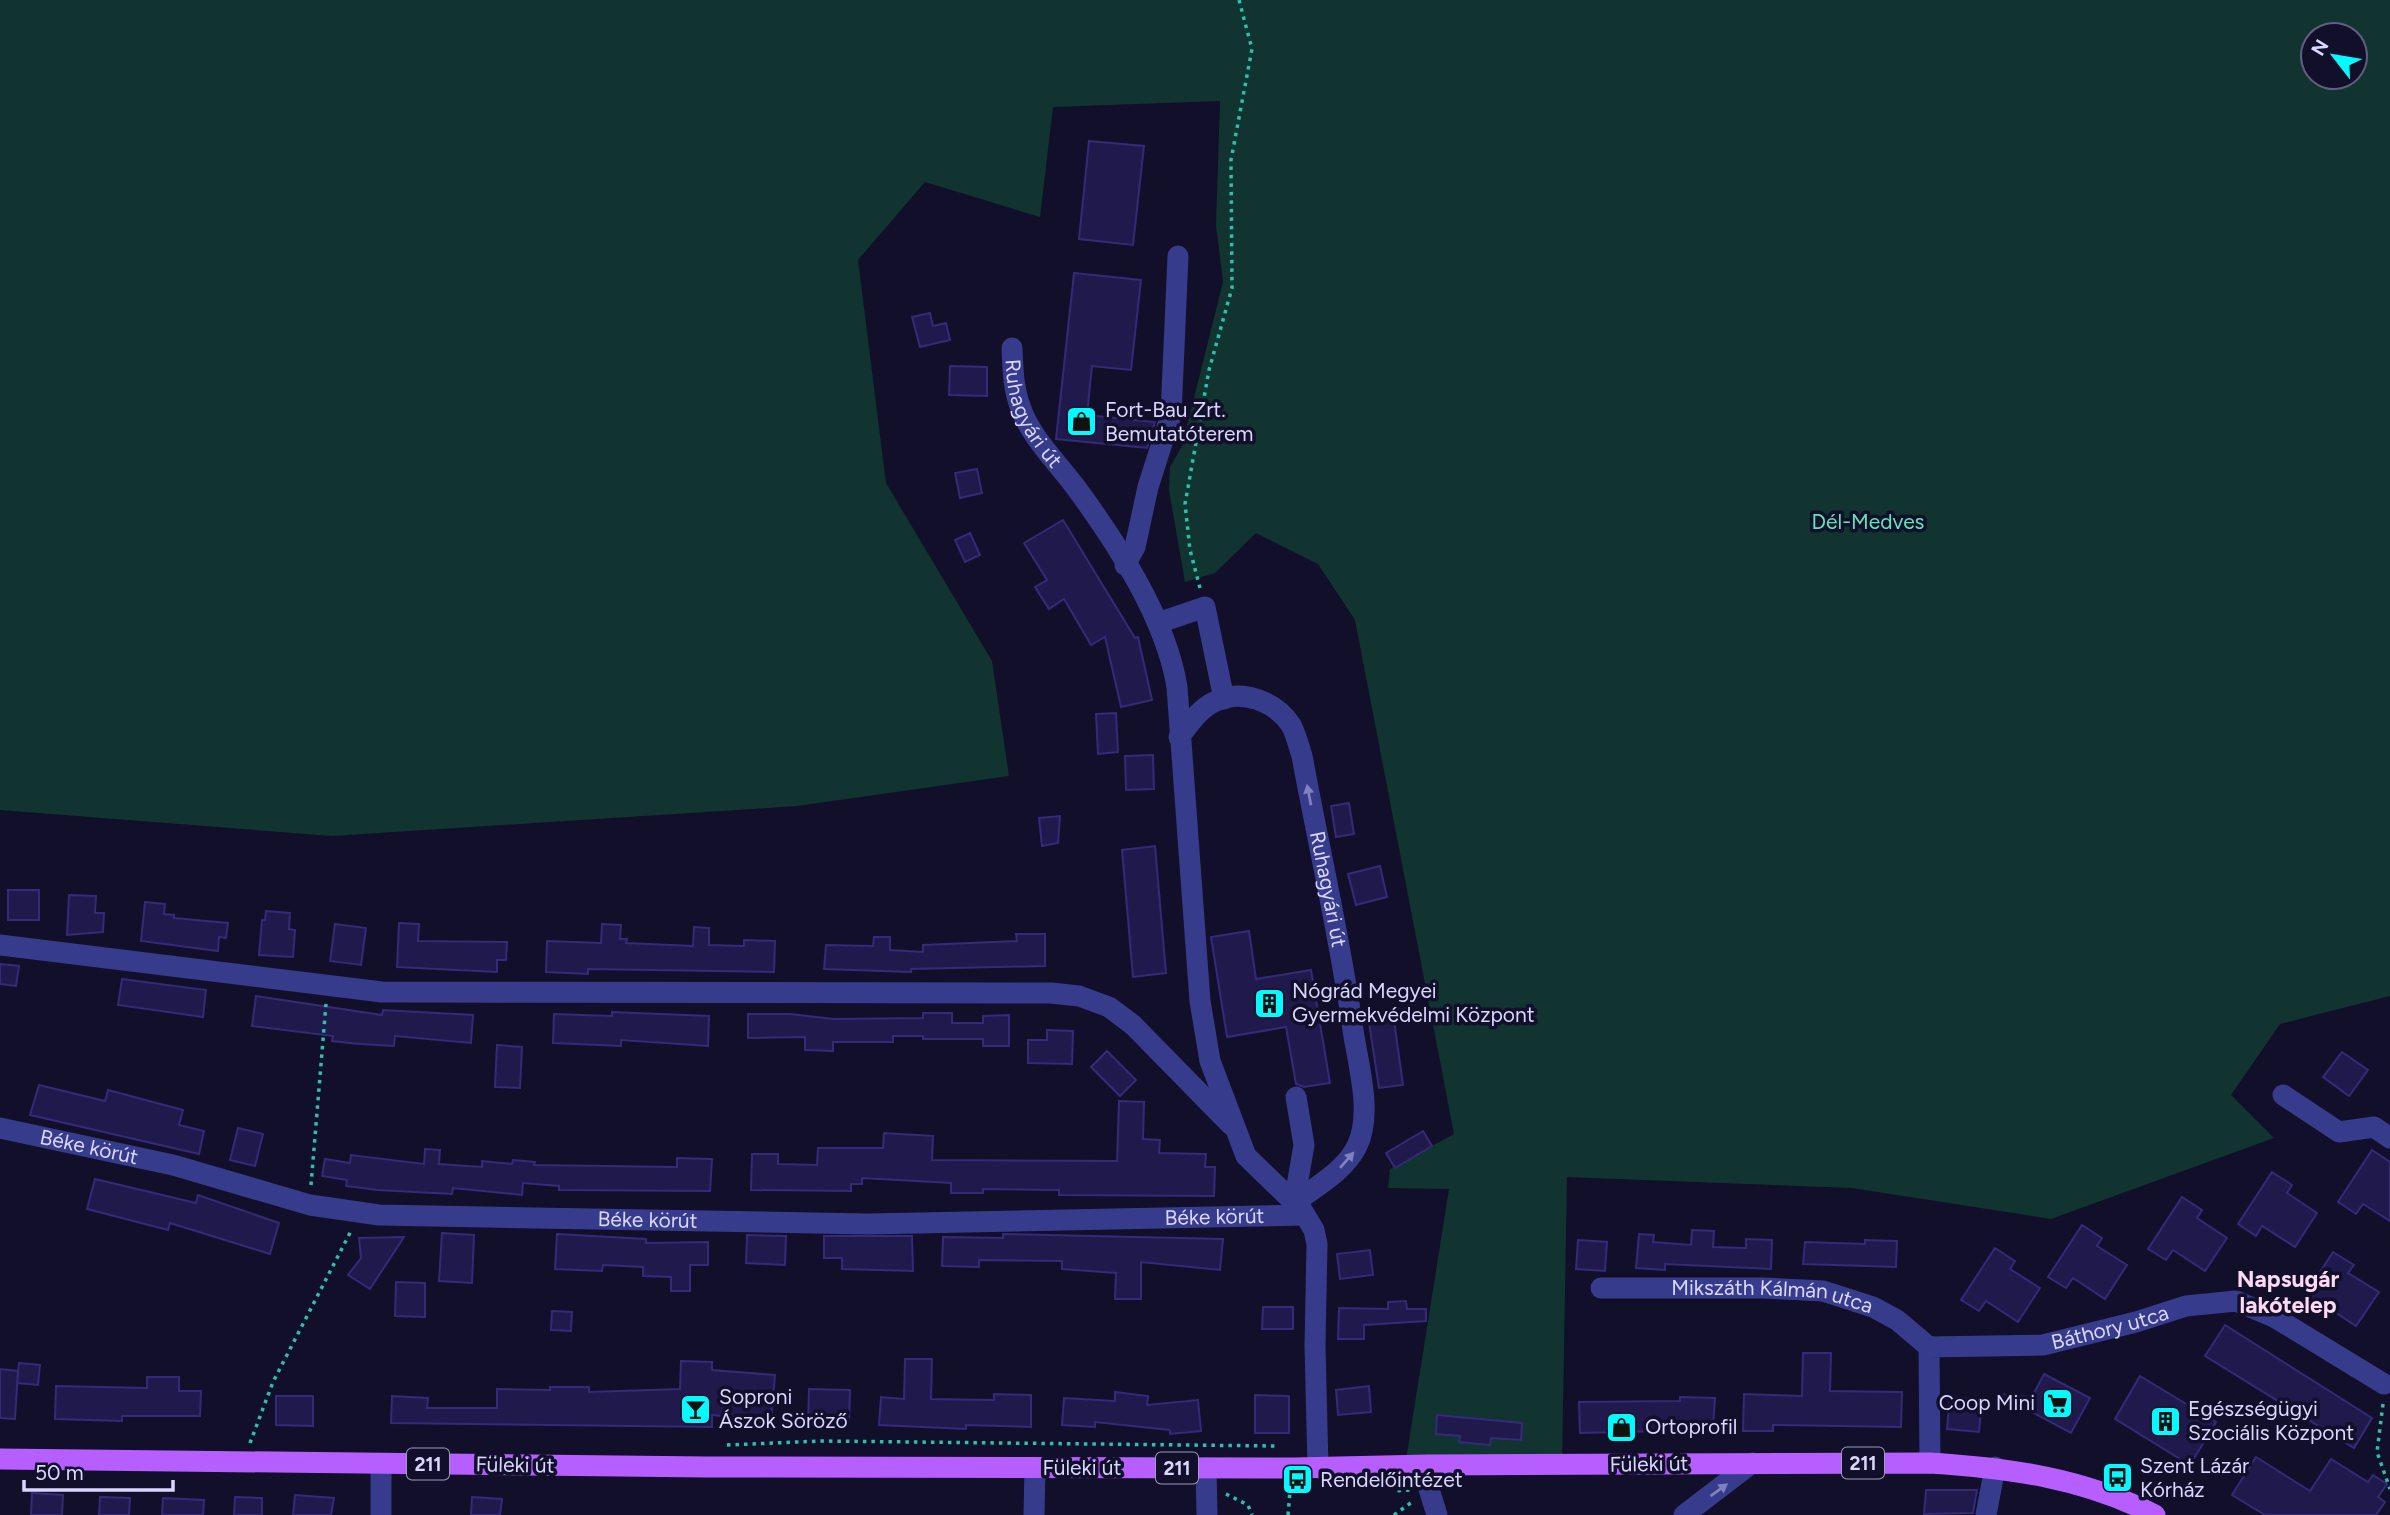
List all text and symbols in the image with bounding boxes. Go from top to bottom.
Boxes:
north arrow [2299,21,2369,91]
text: N [2306,35,2333,60]
street label: Ruhagyári út [1000,358,1068,473]
place label: Fort-Bau Zrt. Bemutatóterem [1105,397,1253,446]
shop icon: Fort-Bau Zrt. Bemutatóterem [1065,405,1099,439]
park label: Dél-Medves [1812,509,1924,534]
one-way arrow [1304,784,1315,806]
street label: Ruhagyári út [1305,829,1352,949]
place label: Nógrád Megyei Gyermekvédelmi Központ [1292,978,1535,1027]
building icon: Nógrád Megyei Gyermekvédelmi Központ [1252,986,1286,1020]
street label: Béke körút [38,1124,141,1169]
one-way arrow [1339,1151,1355,1169]
street label: Béke körút [1164,1203,1265,1230]
street label: Béke körút [597,1206,698,1233]
district label: Napsugár lakótelep [2237,1265,2339,1319]
street label: Mikszáth Kálmán utca [1671,1275,1876,1318]
street label: Báthory utca [2048,1299,2171,1355]
place label: Soproni Ászok Söröző [719,1384,848,1433]
supermarket icon: Coop Mini [2041,1386,2075,1420]
place label: Coop Mini [1939,1390,2035,1415]
bar icon: Soproni Ászok Söröző [679,1392,713,1426]
place label: Egészségügyi Szociális Központ [2188,1396,2354,1445]
building icon: Egészségügyi Szociális Központ [2148,1404,2182,1438]
shop icon: Ortoprofil [1605,1410,1639,1444]
place label: Ortoprofil [1645,1414,1737,1439]
scale bar [24,1448,173,1492]
road number: 211 [407,1448,449,1480]
road number: 211 [1842,1448,1884,1478]
street label: Füleki út [1609,1450,1689,1477]
street label: Füleki út [475,1451,555,1478]
road number: 211 [1156,1452,1198,1484]
place label: Szent Lázár Kórház [2140,1453,2249,1502]
street label: Füleki út [1043,1455,1122,1480]
text: 50 m [35,1460,84,1485]
bus stop icon: Szent Lázár Kórház [2100,1461,2134,1495]
bus stop icon: Rendelőintézet [1280,1463,1314,1497]
place label: Rendelőintézet [1320,1467,1463,1492]
one-way arrow [1710,1483,1728,1497]

